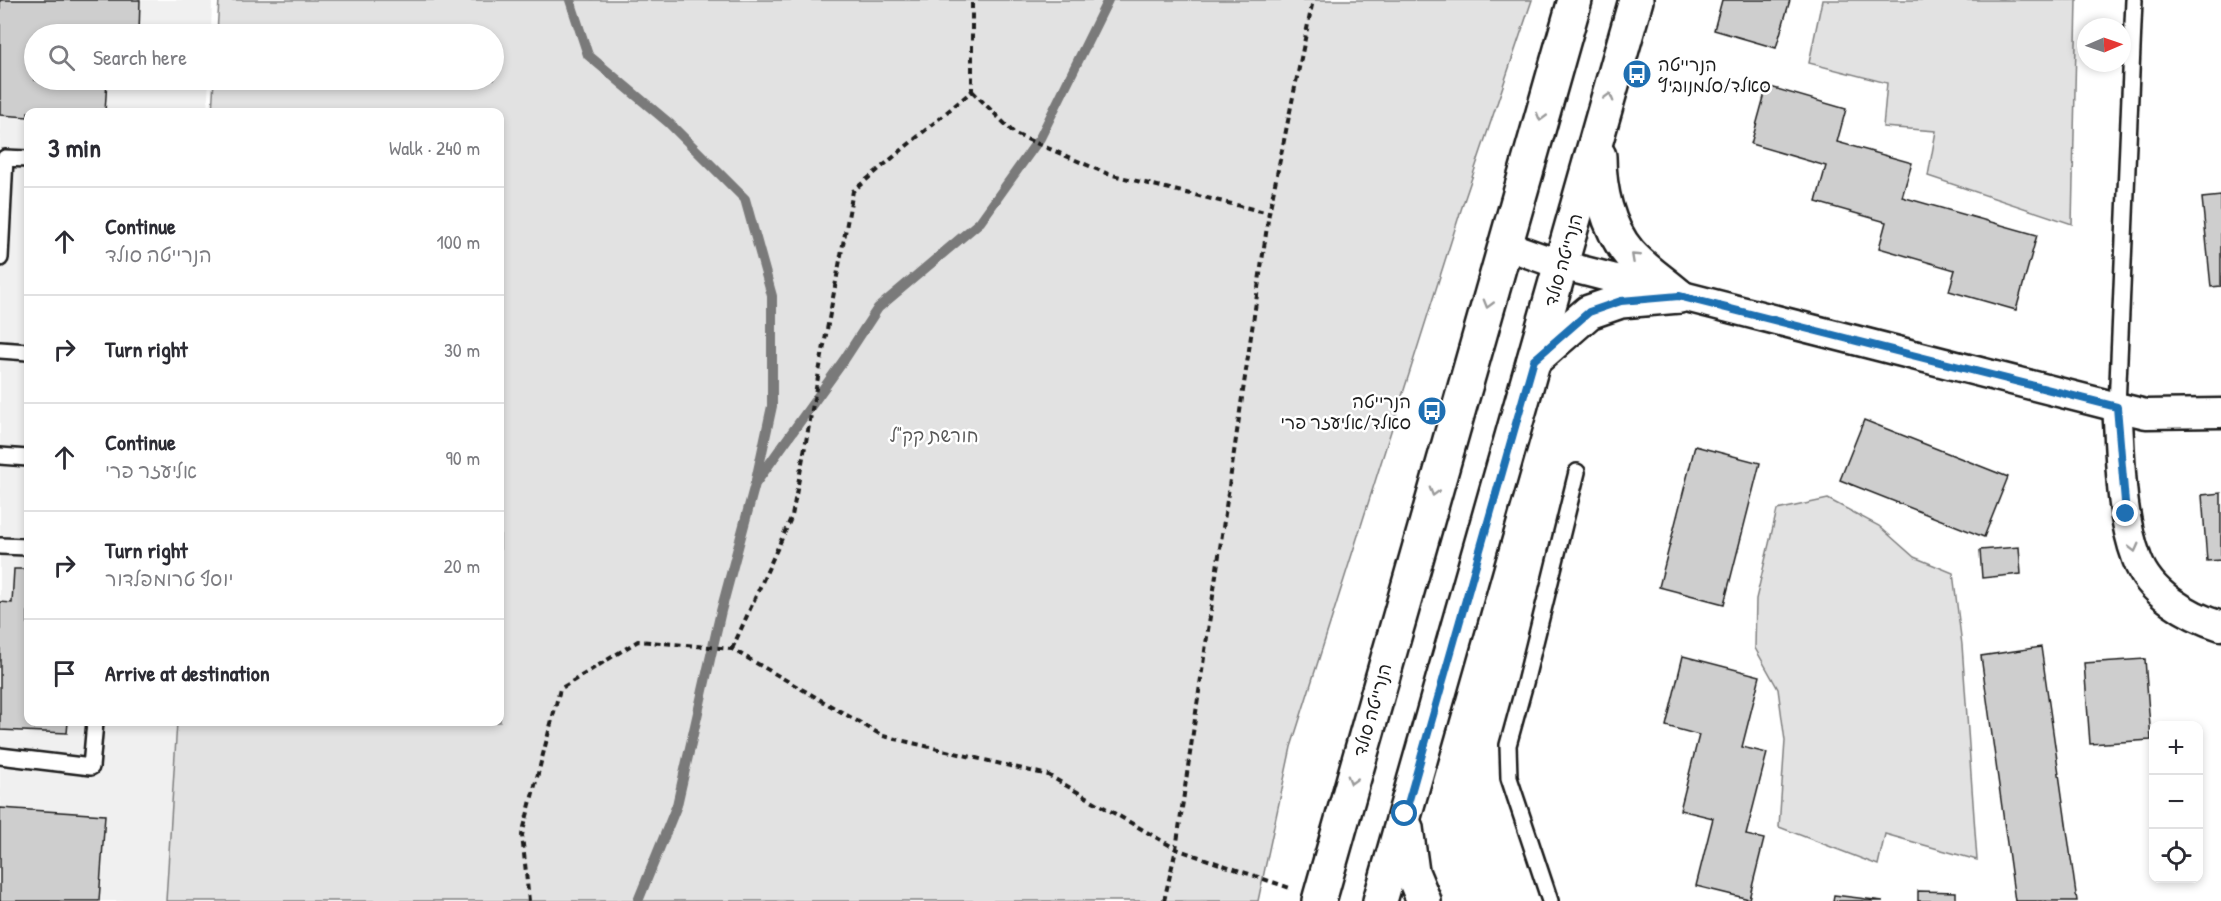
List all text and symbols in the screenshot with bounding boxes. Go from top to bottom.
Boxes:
north arrow [2077,18,2131,72]
search box [24,24,504,90]
icon: search [45,41,78,74]
text: Search here [93,42,187,72]
place label: הנרייטה סאלד/סלמנוביץ [1658,52,1771,98]
bus stop icon: הנרייטה סאלד/סלמנוביץ [1621,58,1653,90]
one-way arrow [1602,93,1614,103]
one-way arrow [1536,111,1548,122]
text: 3 min [48,130,101,165]
text: Walk · 240 m [389,134,480,161]
street label: הנרייטה סולד [1538,210,1588,310]
text: Continue [105,211,176,241]
icon: ahead [48,225,81,258]
text: 100 m [437,228,480,255]
text: הנרייטה סולד [105,241,212,268]
one-way arrow [1632,253,1642,264]
one-way arrow [1483,299,1495,309]
icon: right [48,333,81,366]
text: Turn right [105,334,188,364]
text: 30 m [444,336,480,363]
place label: הנרייטה סאלד/אליעזר פרי [1281,389,1411,435]
bus stop icon: הנרייטה סאלד/אליעזר פרי [1416,395,1448,427]
park label: חורשת קק"ל [890,423,978,448]
text: Continue [105,427,176,457]
icon: ahead [48,441,81,474]
text: 90 m [446,444,480,471]
text: אליעזר פרי [105,457,197,484]
one-way arrow [1429,487,1442,497]
route end [2112,500,2138,526]
text: Turn right [105,535,188,565]
one-way arrow [2126,543,2139,553]
icon: right [48,549,81,582]
text: 20 m [443,552,480,579]
text: יוסף טרומפלדור [105,565,233,592]
icon: arrive [48,657,81,690]
text: Arrive at destination [105,658,270,688]
street label: הנרייטה סולד [1347,660,1397,760]
map controls [2149,721,2203,883]
button: + [2149,721,2203,775]
one-way arrow [1347,775,1359,785]
button: − [2149,775,2203,829]
route start [1391,800,1417,826]
button: locate [2149,829,2203,883]

